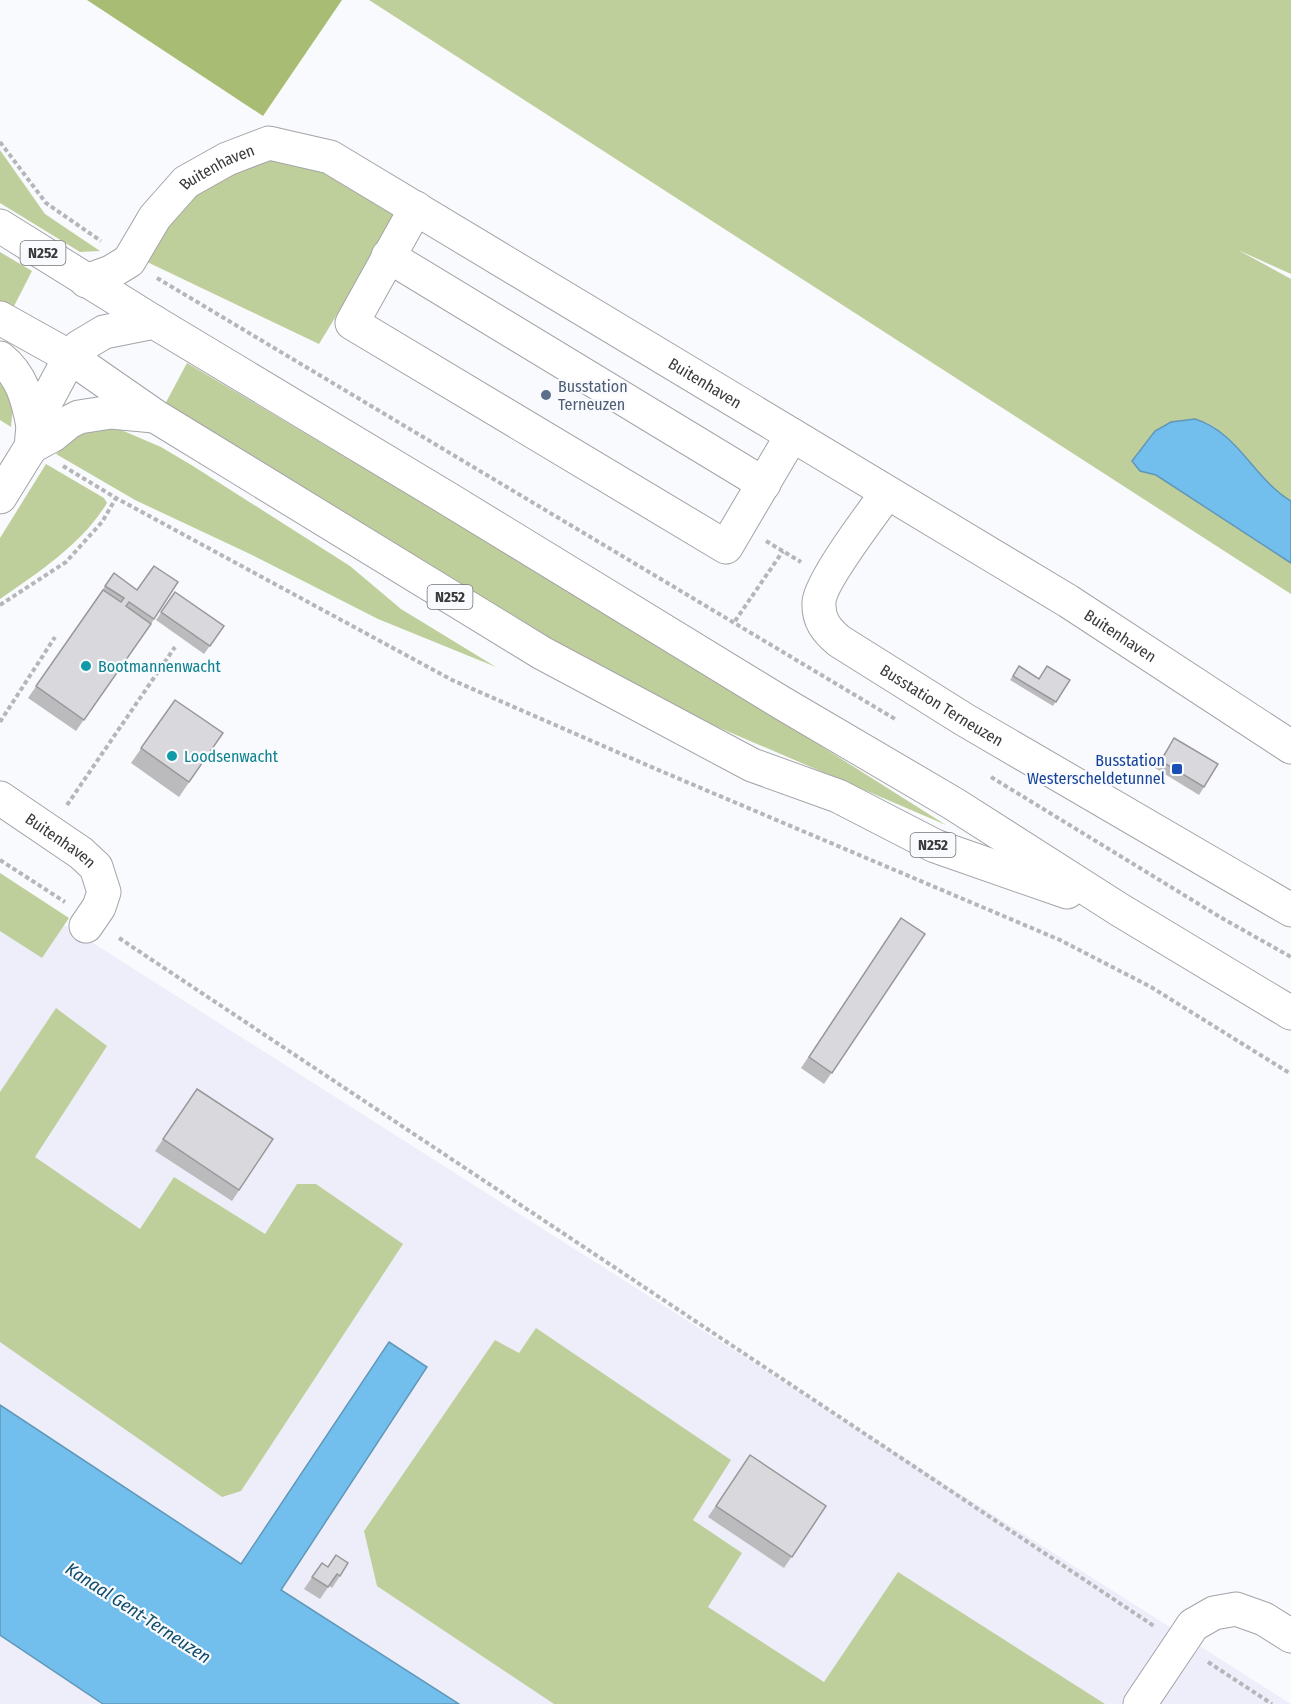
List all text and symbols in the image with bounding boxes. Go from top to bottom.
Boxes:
street label: Buitenhaven [175,140,257,194]
road number: N252 [20,241,66,265]
street label: Buitenhaven [665,354,745,412]
place label: Busstation Terneuzen [558,377,628,414]
marker: Busstation Terneuzen [539,388,553,402]
road number: N252 [428,585,472,609]
street label: Buitenhaven [1081,605,1160,666]
place label: Bootmannenwacht [98,657,222,676]
marker: Bootmannenwacht [79,659,93,673]
street label: Busstation Terneuzen [877,660,1007,750]
place label: Loodsenwacht [184,747,279,766]
marker: Loodsenwacht [165,749,179,763]
place label: Busstation Westerscheldetunnel [1027,751,1165,788]
marker: Busstation Westerscheldetunnel [1170,762,1184,776]
street label: Buitenhaven [22,809,100,872]
road number: N252 [910,833,956,857]
water label: Kanaal Gent-Terneuzen [61,1558,215,1668]

